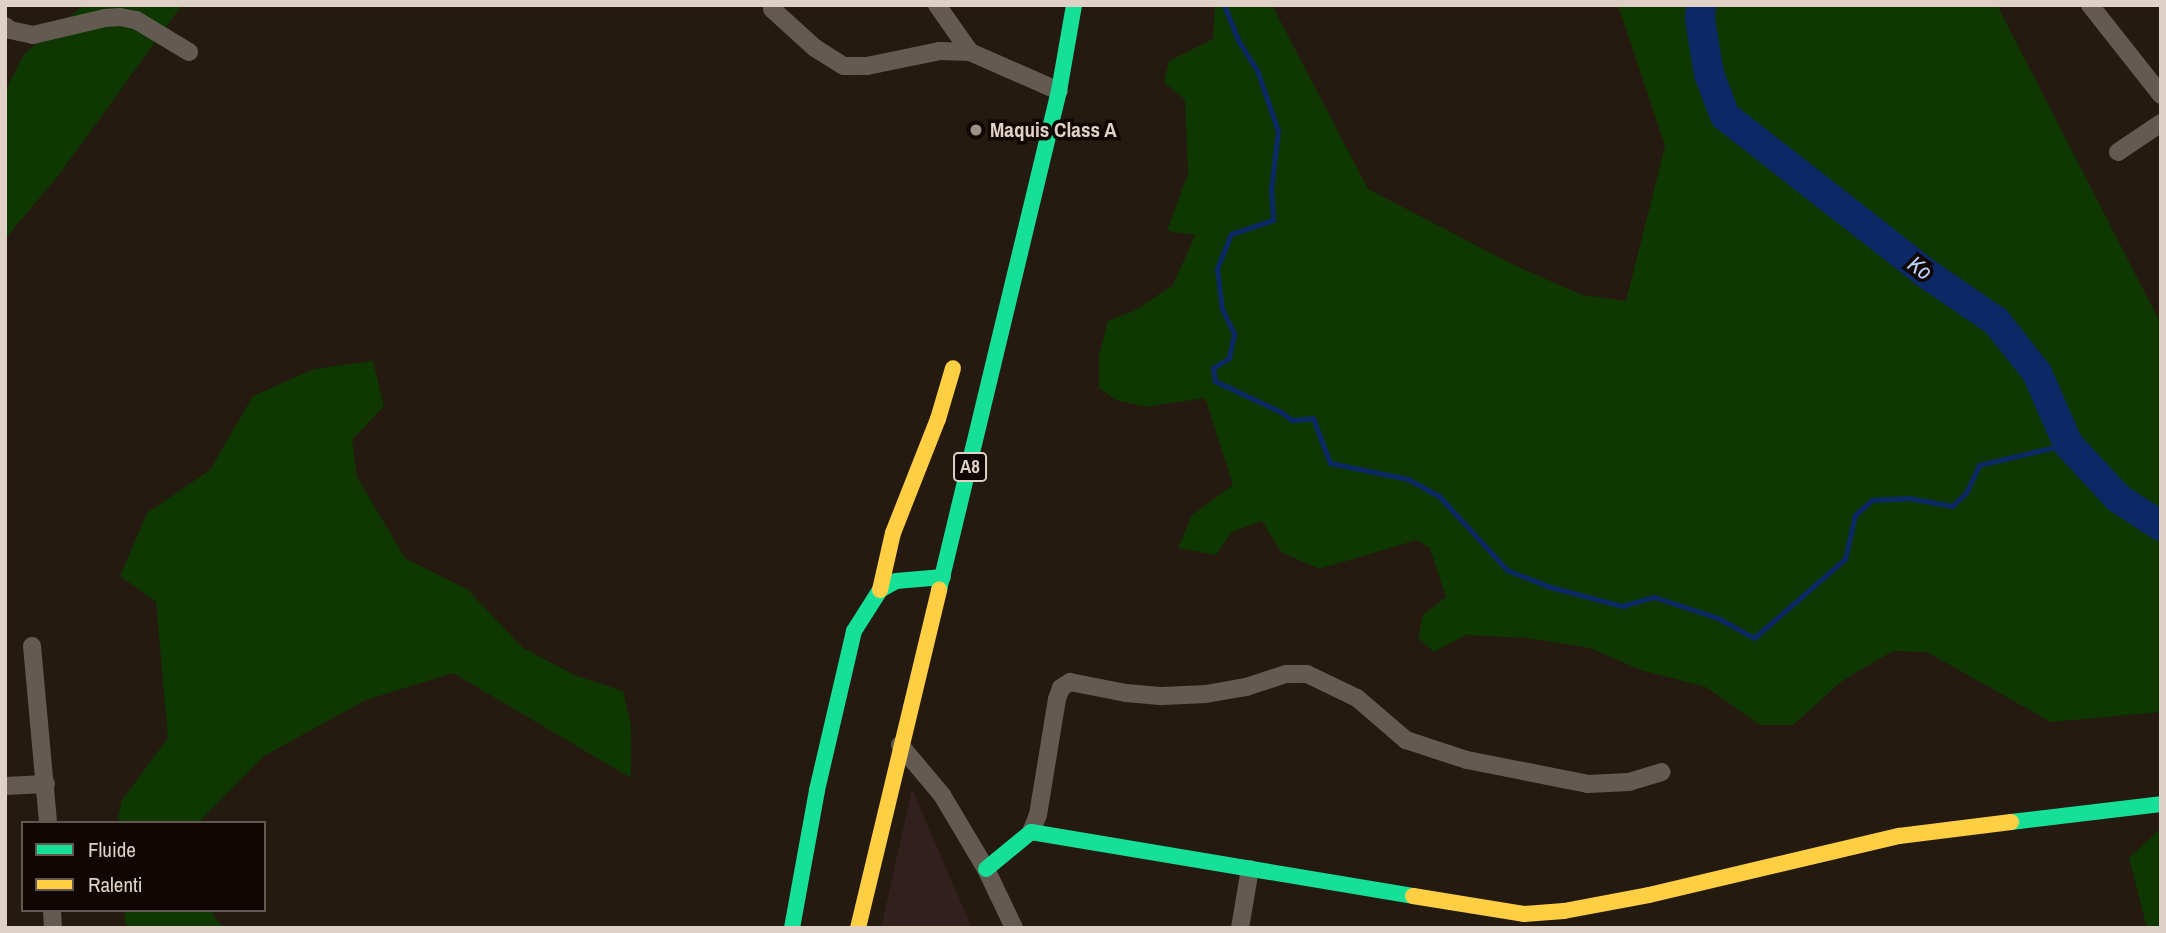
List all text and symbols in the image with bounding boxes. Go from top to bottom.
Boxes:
place label: Maquis Class A [990,117,1117,143]
marker: Maquis Class A [968,122,984,138]
water label: Ko [1902,250,1938,286]
road number: A8 [953,452,988,482]
legend [21,821,266,912]
text: Fluide [88,835,136,864]
text: Ralenti [88,870,143,899]

